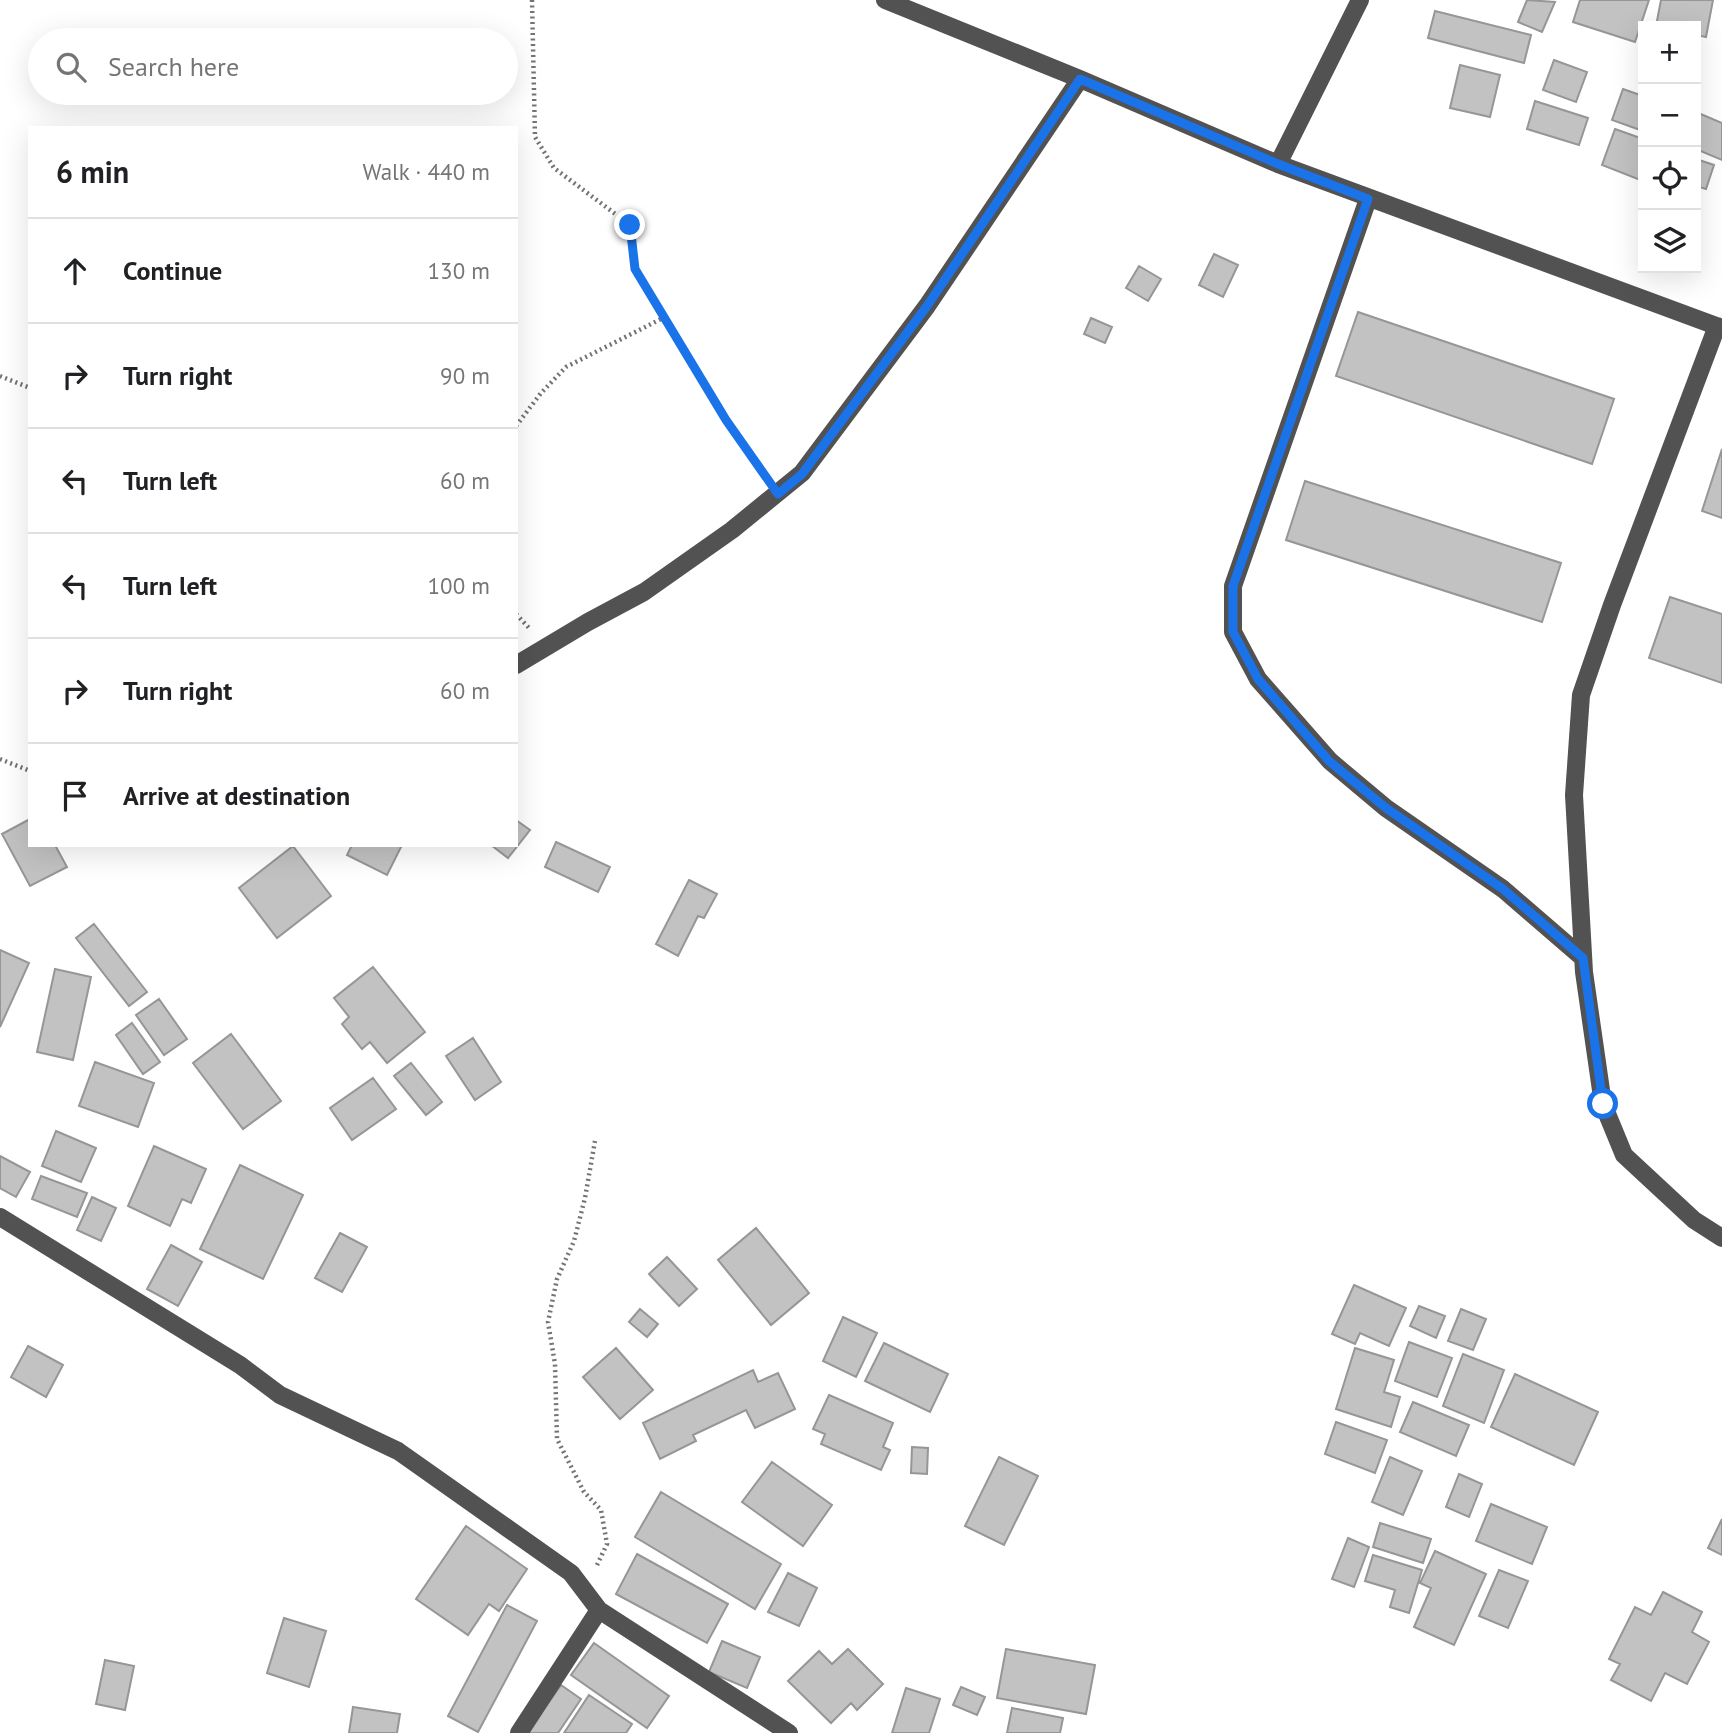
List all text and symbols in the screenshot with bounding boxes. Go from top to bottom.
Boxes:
map controls [1638,21,1701,273]
button: + [1638,21,1701,84]
search box [28,28,518,105]
icon: search [52,48,90,86]
text: Search here [108,50,239,83]
button: − [1638,84,1701,147]
button: locate [1638,147,1701,210]
text: 6 min [56,152,129,191]
text: Walk · 440 m [363,157,490,186]
route end [614,209,645,240]
button: layers [1638,210,1701,273]
icon: ahead [56,252,94,290]
text: Continue [123,254,222,287]
text: 130 m [428,256,490,285]
icon: right [56,357,94,395]
text: Turn right [123,359,232,392]
text: 90 m [440,361,490,390]
icon: left [56,462,94,500]
text: Turn left [123,464,217,497]
text: 60 m [440,466,490,495]
icon: left [56,567,94,605]
text: Turn left [123,569,217,602]
text: 100 m [428,571,490,600]
icon: right [56,672,94,710]
text: Turn right [123,674,232,707]
text: 60 m [440,676,490,705]
icon: arrive [56,777,94,815]
text: Arrive at destination [123,779,350,812]
route start [1587,1088,1618,1119]

